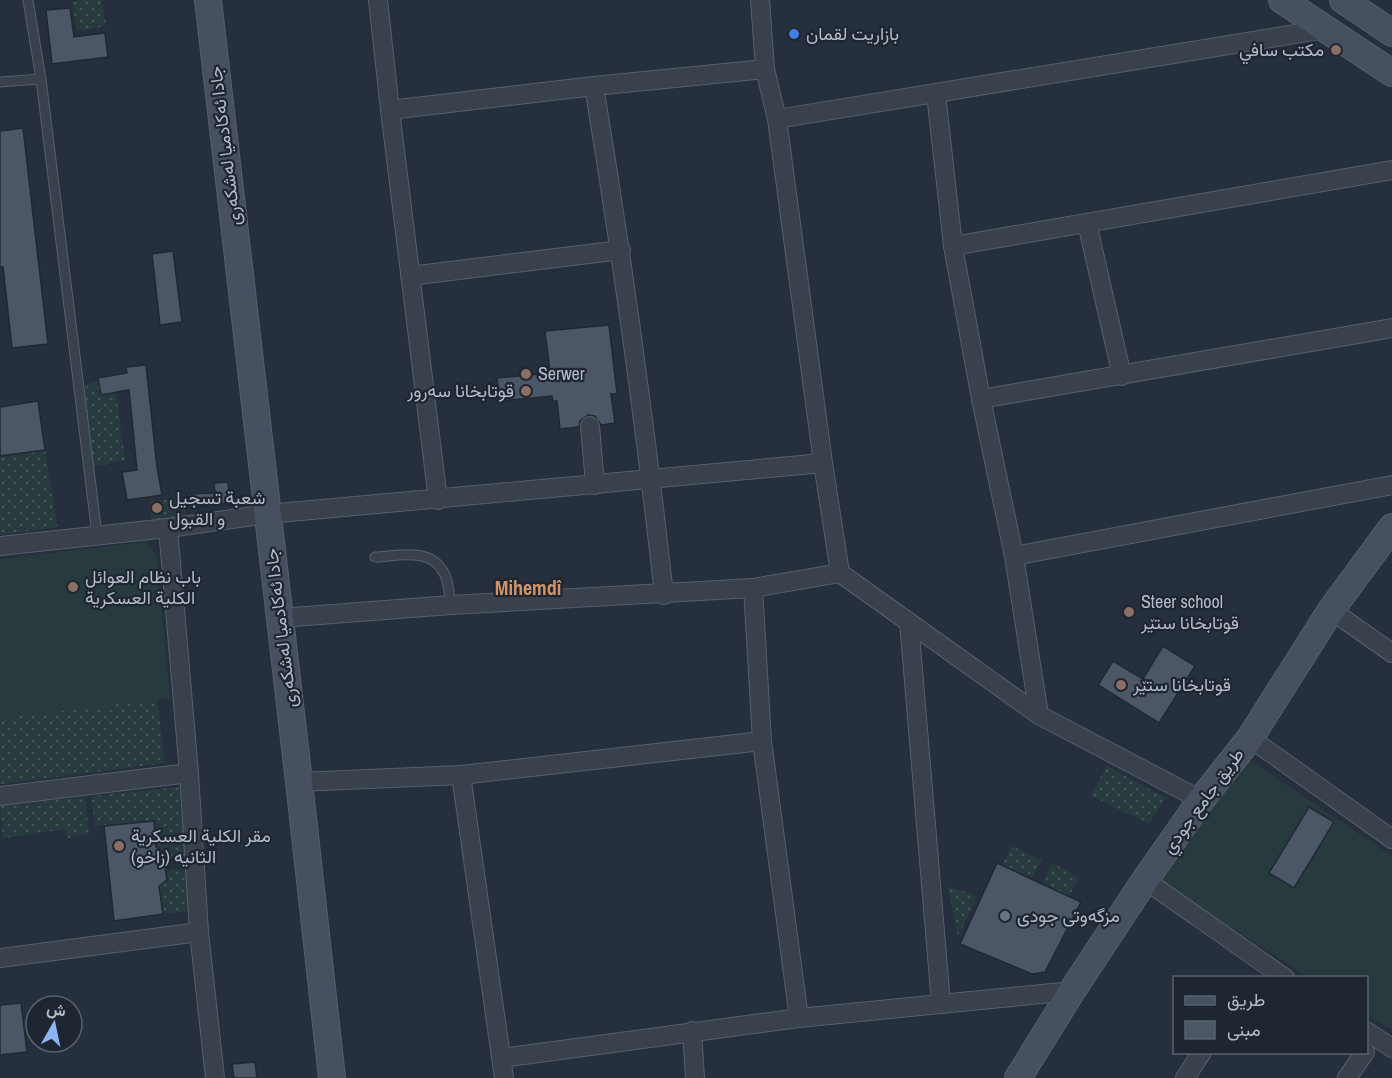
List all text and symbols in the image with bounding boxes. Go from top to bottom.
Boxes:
place label: بازاريت لقمان [806,21,899,46]
marker: بازاريت لقمان [787,27,801,41]
place label: مكتب سافي [1239,37,1324,65]
marker: مكتب سافي [1329,43,1343,57]
street label: جادا ئه‌كادميا له‌شكه‌رى [202,65,247,227]
place label: Serwer [538,361,585,386]
marker: Serwer [519,367,533,381]
place label: قوتابخانا سه‌رور [406,378,514,403]
marker: قوتابخانا سه‌رور [519,384,533,398]
place label: شعبة تسجيل و القبول [169,485,265,531]
marker: شعبة تسجيل و القبول [150,501,164,515]
street label: جادا ئه‌كادميا له‌شكه‌رى [258,547,303,709]
place label: باب نظام العوائل الكلية العسكرية [85,564,201,610]
district label: Mihemdî [495,574,562,601]
marker: باب نظام العوائل الكلية العسكرية [66,580,80,594]
place label: Steer school قوتابخانا ستێر [1140,589,1239,635]
marker: Steer school قوتابخانا ستێر [1122,605,1136,619]
place label: قوتابخانا ستێر [1132,672,1231,697]
marker: قوتابخانا ستێر [1114,678,1128,692]
street label: طريق جامع جودي [1156,743,1252,860]
place label: مقر الكلية العسكرية الثانيه (زاخو) [131,823,271,869]
marker: مقر الكلية العسكرية الثانيه (زاخو) [112,839,126,853]
place label: مزگەوتی جودی [1017,903,1120,928]
marker: مزگەوتی جودی [998,909,1012,923]
legend [1173,976,1368,1054]
text: طريق [1227,987,1265,1012]
north arrow [24,994,84,1054]
text: ش [45,997,68,1022]
text: مبنى [1227,1017,1261,1042]

